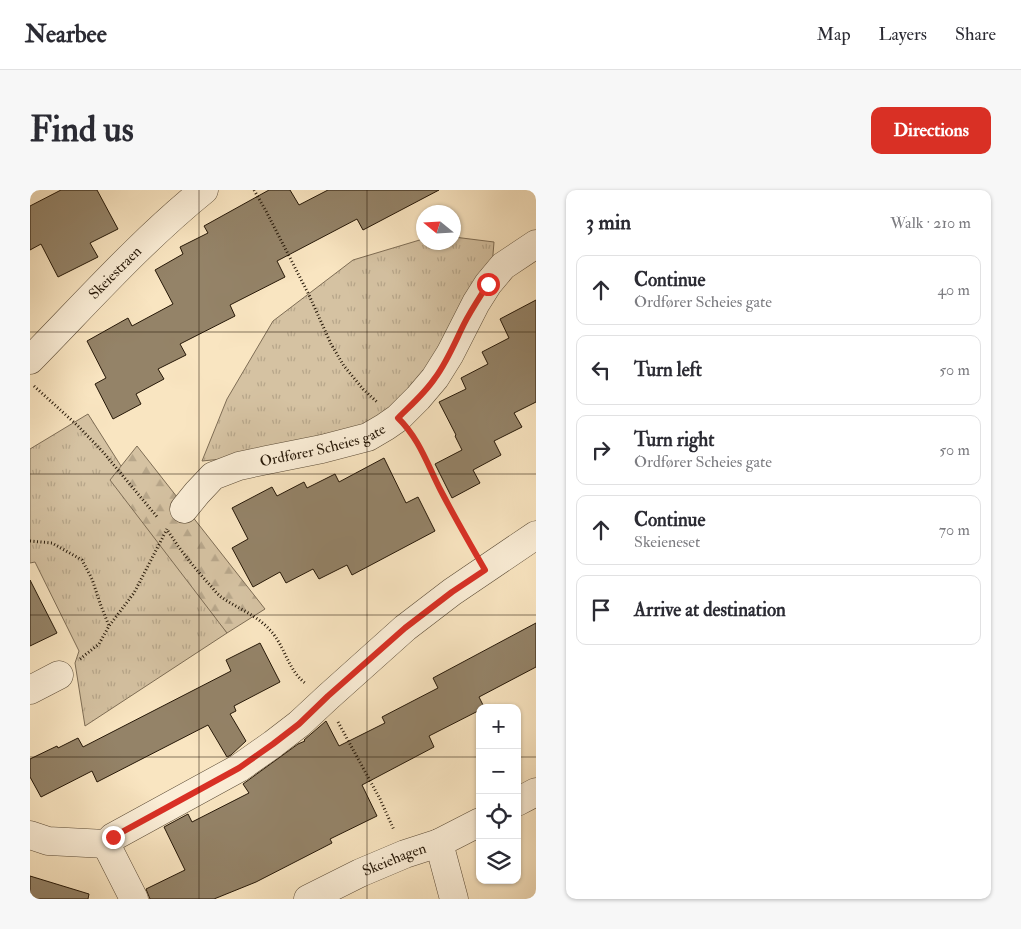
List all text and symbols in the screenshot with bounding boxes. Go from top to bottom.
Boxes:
text: Nearbee [25,19,107,50]
text: Map [817,23,851,46]
text: Layers [879,23,927,46]
text: Share [955,23,996,46]
button: Directions [871,107,991,154]
text: Find us [30,108,134,152]
north arrow [416,205,461,250]
text: 3 min [586,209,631,236]
text: Walk · 210 m [890,213,971,233]
street label: Skeiestraen [84,241,146,303]
text: Continue [634,268,705,292]
route start [477,273,500,296]
icon: ahead [587,276,615,304]
text: 40 m [937,280,970,300]
text: Ordfører Scheies gate [634,292,772,312]
icon: left [587,356,615,384]
text: Turn left [634,358,702,382]
text: 50 m [939,360,970,380]
street label: Ordfører Scheies gate [258,419,389,471]
text: Turn right [634,428,714,452]
icon: right [587,436,615,464]
text: 50 m [939,440,970,460]
text: Ordfører Scheies gate [634,452,772,472]
text: Continue [634,508,705,532]
icon: ahead [587,516,615,544]
text: 70 m [939,520,970,540]
text: Skeieneset [634,532,700,552]
icon: arrive [587,596,615,624]
text: Arrive at destination [634,598,786,622]
map controls [476,704,521,884]
button: + [476,704,521,749]
button: − [476,749,521,794]
button: locate [476,794,521,839]
route end [102,826,125,849]
street label: Skeiehagen [359,838,429,880]
button: layers [476,839,521,884]

